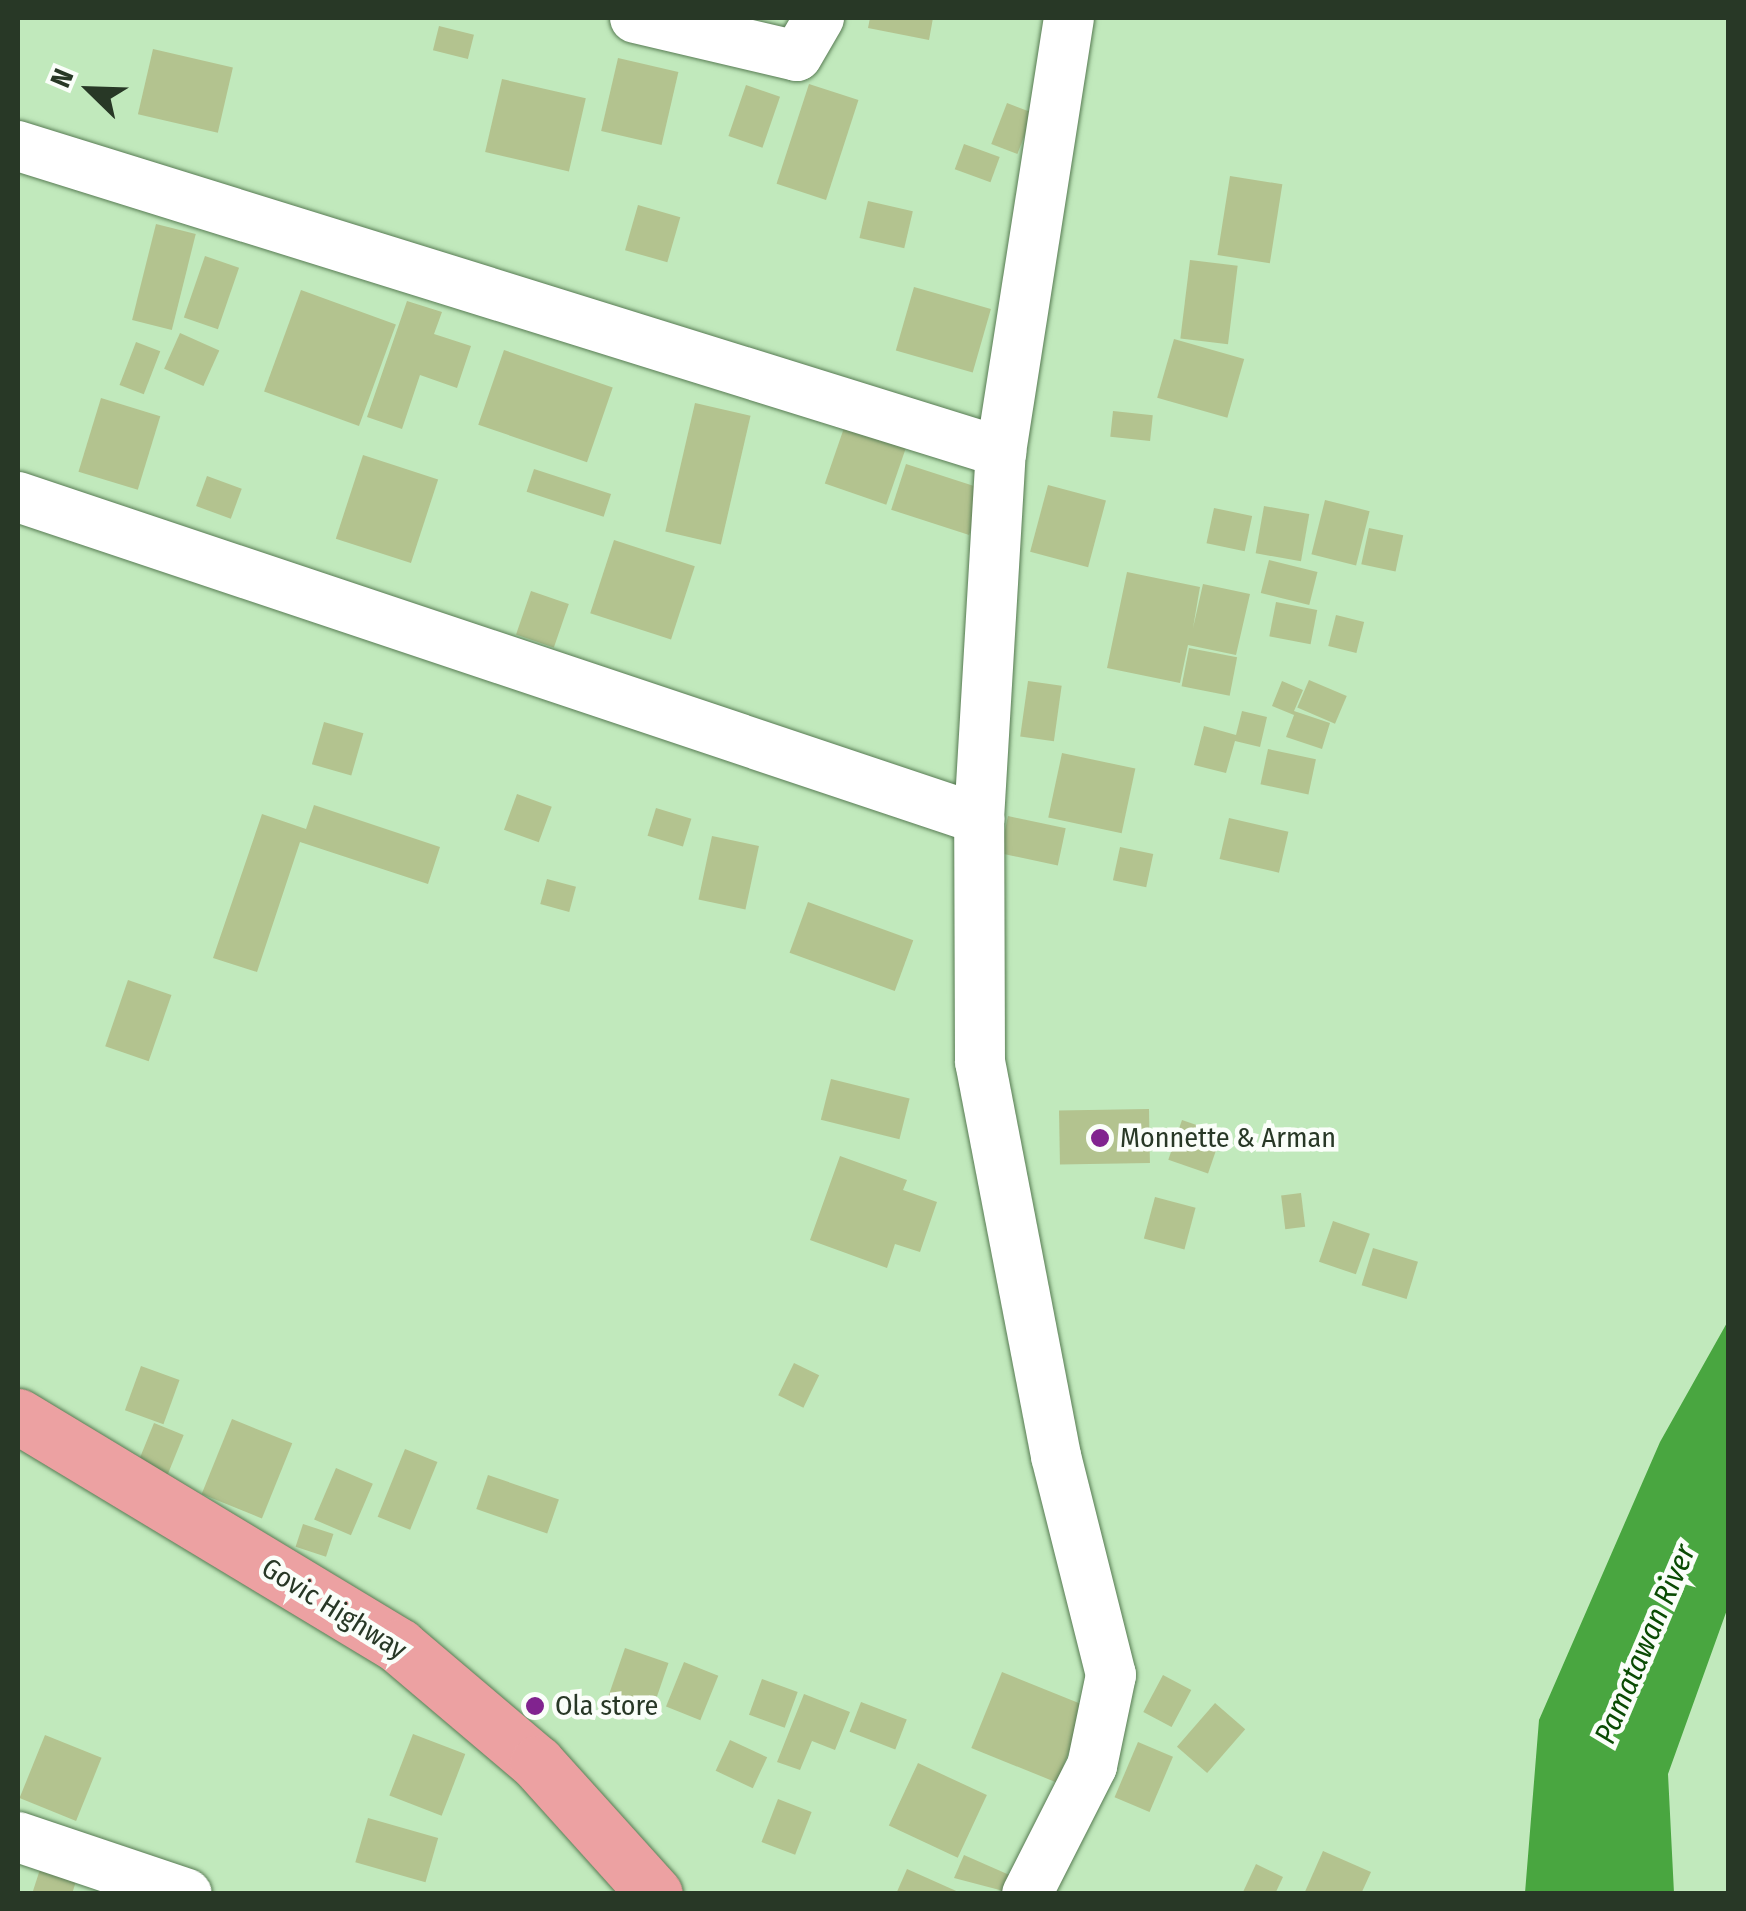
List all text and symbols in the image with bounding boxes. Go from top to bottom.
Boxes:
north arrow [40,40,140,140]
text: N [43,64,80,92]
place label: Monnette & Arman [1120,1121,1336,1155]
marker: Monnette & Arman [1089,1127,1111,1149]
water label: Pamatawan River [1587,1539,1703,1749]
street label: Govic Highway [255,1551,413,1667]
place label: Ola store [555,1689,658,1723]
marker: Ola store [524,1695,546,1717]

